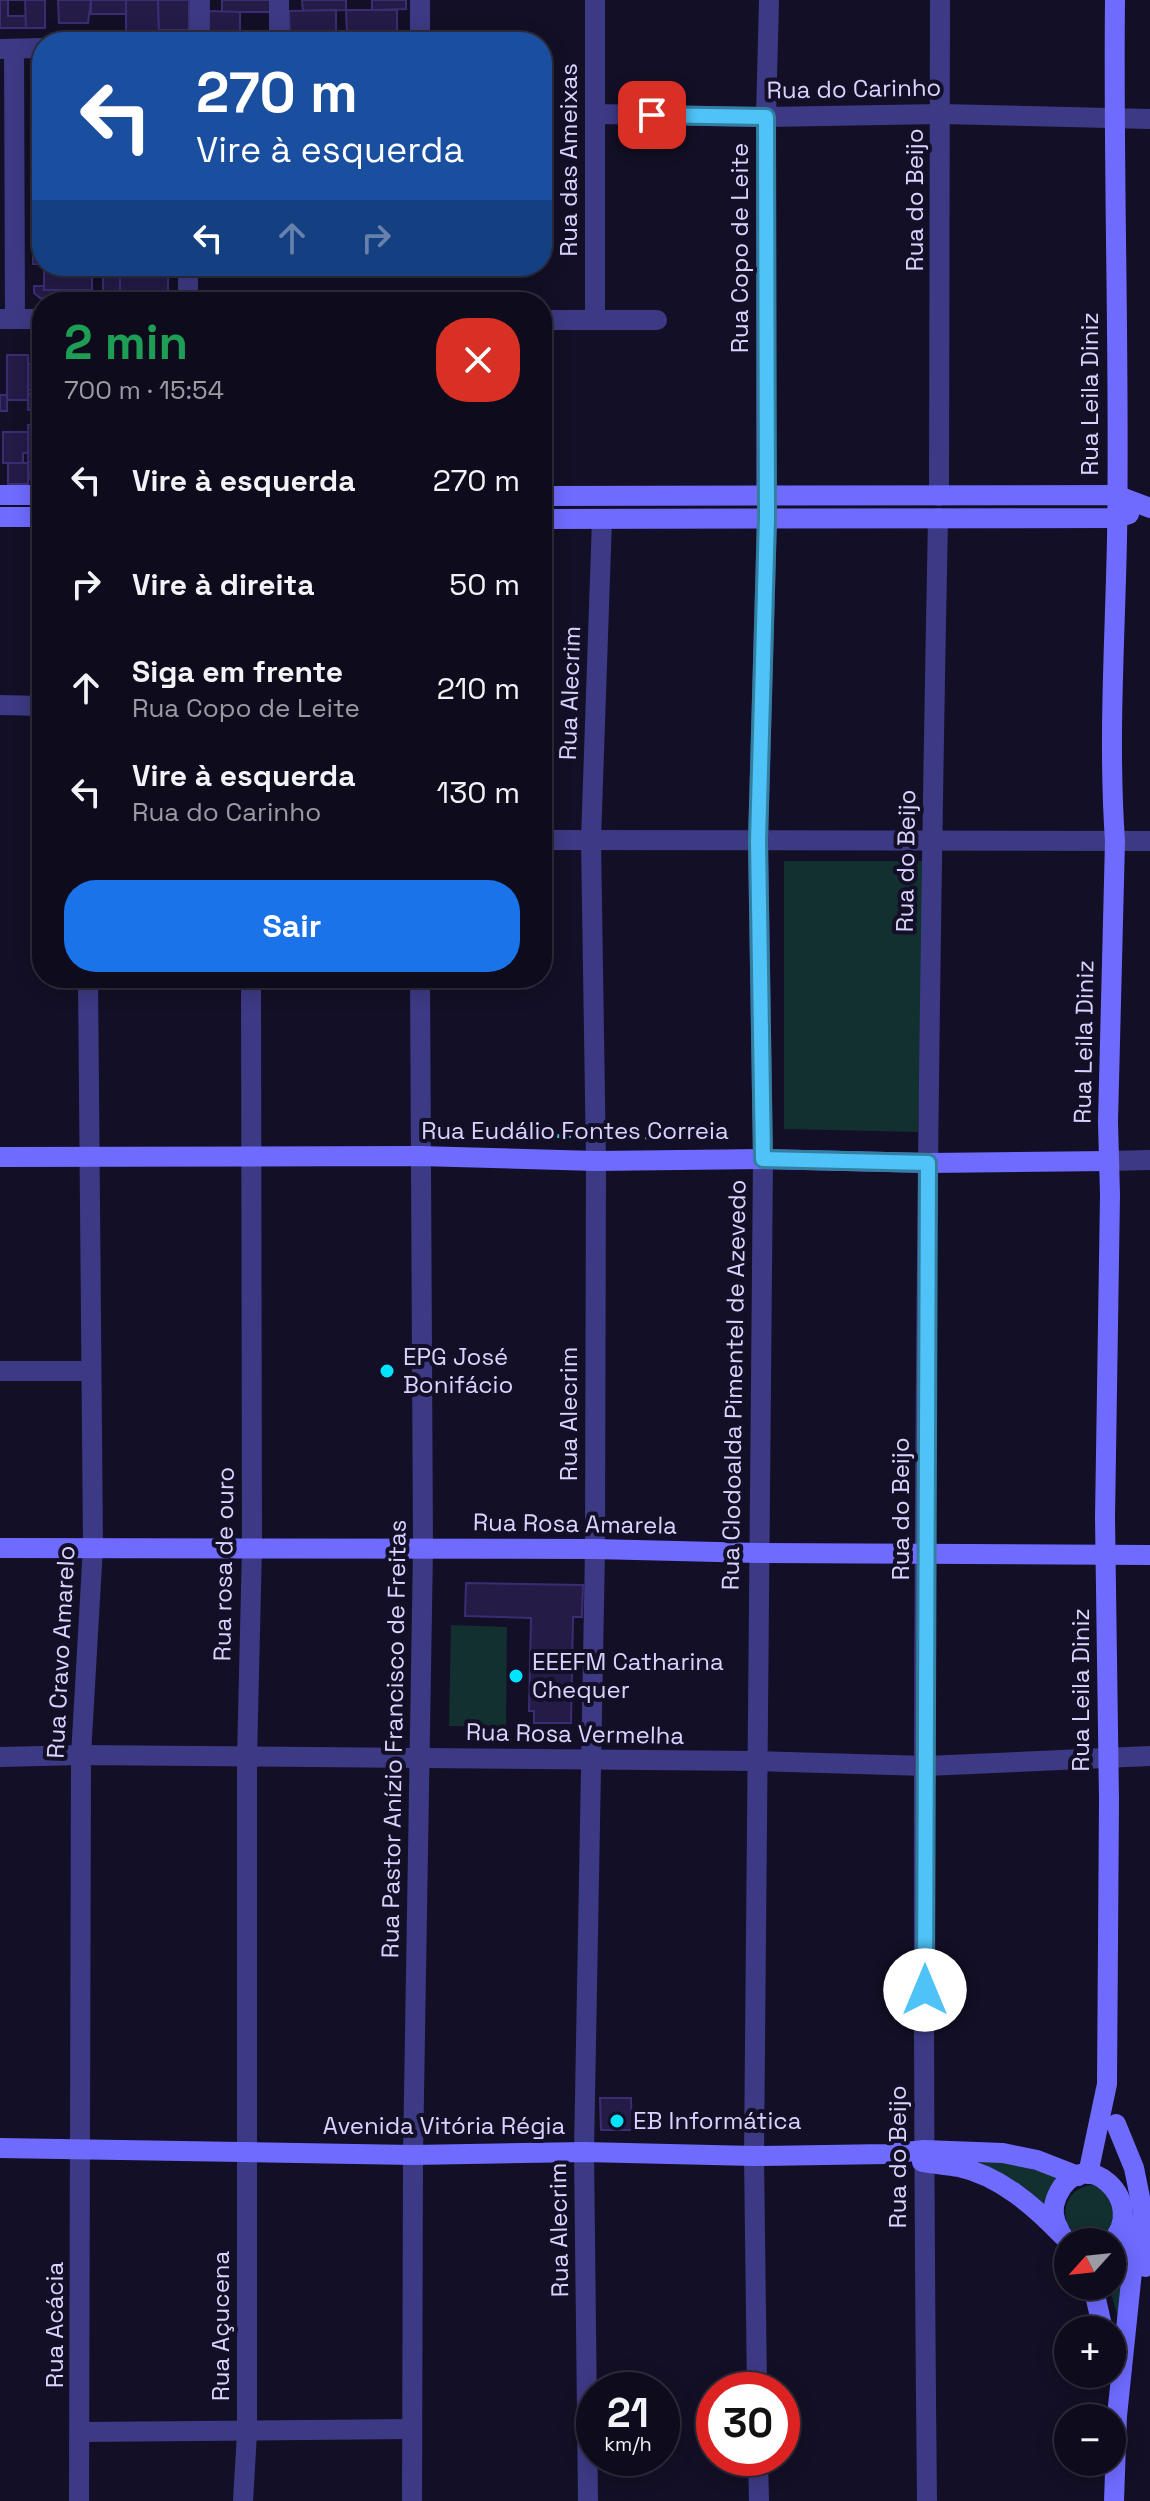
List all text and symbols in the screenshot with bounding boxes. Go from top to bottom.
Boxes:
text: 270 m [196,57,358,128]
street label: Rua das Ameixas [553,63,584,257]
icon: left [64,64,168,168]
street label: Rua do Carinho [766,71,942,106]
pin [618,81,686,149]
icon: arrive [630,93,674,137]
text: Vire à esquerda [196,127,464,173]
street label: Rua do Beijo [899,129,930,271]
street label: Rua Copo de Leite [724,143,755,353]
icon: left [186,216,230,260]
icon: ahead [270,216,314,260]
icon: right [354,216,398,260]
text: 2 min [64,312,188,373]
street label: Rua Leila Diniz [1074,312,1105,476]
button: close [436,318,520,402]
text: 700 m · 15:54 [64,373,224,407]
icon: left [64,458,108,502]
text: Vire à esquerda [132,461,356,500]
text: 270 m [433,461,520,500]
icon: right [64,562,108,606]
text: Vire à direita [132,565,315,604]
text: 50 m [449,565,520,604]
street label: Rua Alecrim [552,625,587,761]
text: Siga em frente [132,652,343,691]
icon: ahead [64,666,108,710]
text: 210 m [437,669,520,708]
text: Rua Copo de Leite [132,691,360,725]
text: Vire à esquerda [132,756,356,795]
icon: left [64,770,108,814]
text: 130 m [437,773,520,812]
street label: Rua do Beijo [889,789,922,933]
text: Rua do Carinho [132,795,321,829]
button: Sair [64,880,520,972]
street label: Rua Leila Diniz [1067,960,1100,1124]
street label: Rua Eudálio Fontes Correia [421,1115,729,1146]
street label: Rua Clodoalda Pimentel de Azevedo [714,1179,753,1591]
place label: EPG José Bonifácio [403,1341,513,1400]
street label: Rua Alecrim [553,1347,584,1481]
marker: EPG José Bonifácio [378,1362,396,1380]
street label: Rua do Beijo [885,1438,916,1580]
street label: Rua rosa de ouro [206,1466,241,1662]
street label: Rua Rosa Amarela [473,1506,677,1541]
street label: Rua Pastor Anízio Francisco de Freitas [374,1519,413,1959]
street label: Rua Cravo Amarelo [39,1545,82,1759]
street label: Rua Leila Diniz [1065,1608,1096,1772]
place label: EEEFM Catharina Chequer [532,1646,724,1705]
marker: EEEFM Catharina Chequer [507,1667,525,1685]
street label: Rua Rosa Vermelha [466,1716,685,1751]
position arrow [883,1948,967,2032]
street label: Rua do Beijo [882,2086,913,2228]
place label: EB Informática [633,2105,802,2136]
street label: Avenida Vitória Régia [323,2110,565,2141]
marker: EB Informática [608,2112,626,2130]
street label: Rua Alecrim [542,2162,575,2298]
north arrow [1054,2228,1126,2300]
map controls [1054,2228,1126,2476]
street label: Rua Açucena [205,2250,236,2401]
street label: Rua Acácia [39,2262,70,2388]
button: + [1054,2316,1126,2388]
speed limit sign: 30 [696,2372,800,2476]
text: 21 [607,2388,649,2439]
button: − [1054,2404,1126,2476]
text: km/h [604,2431,652,2457]

